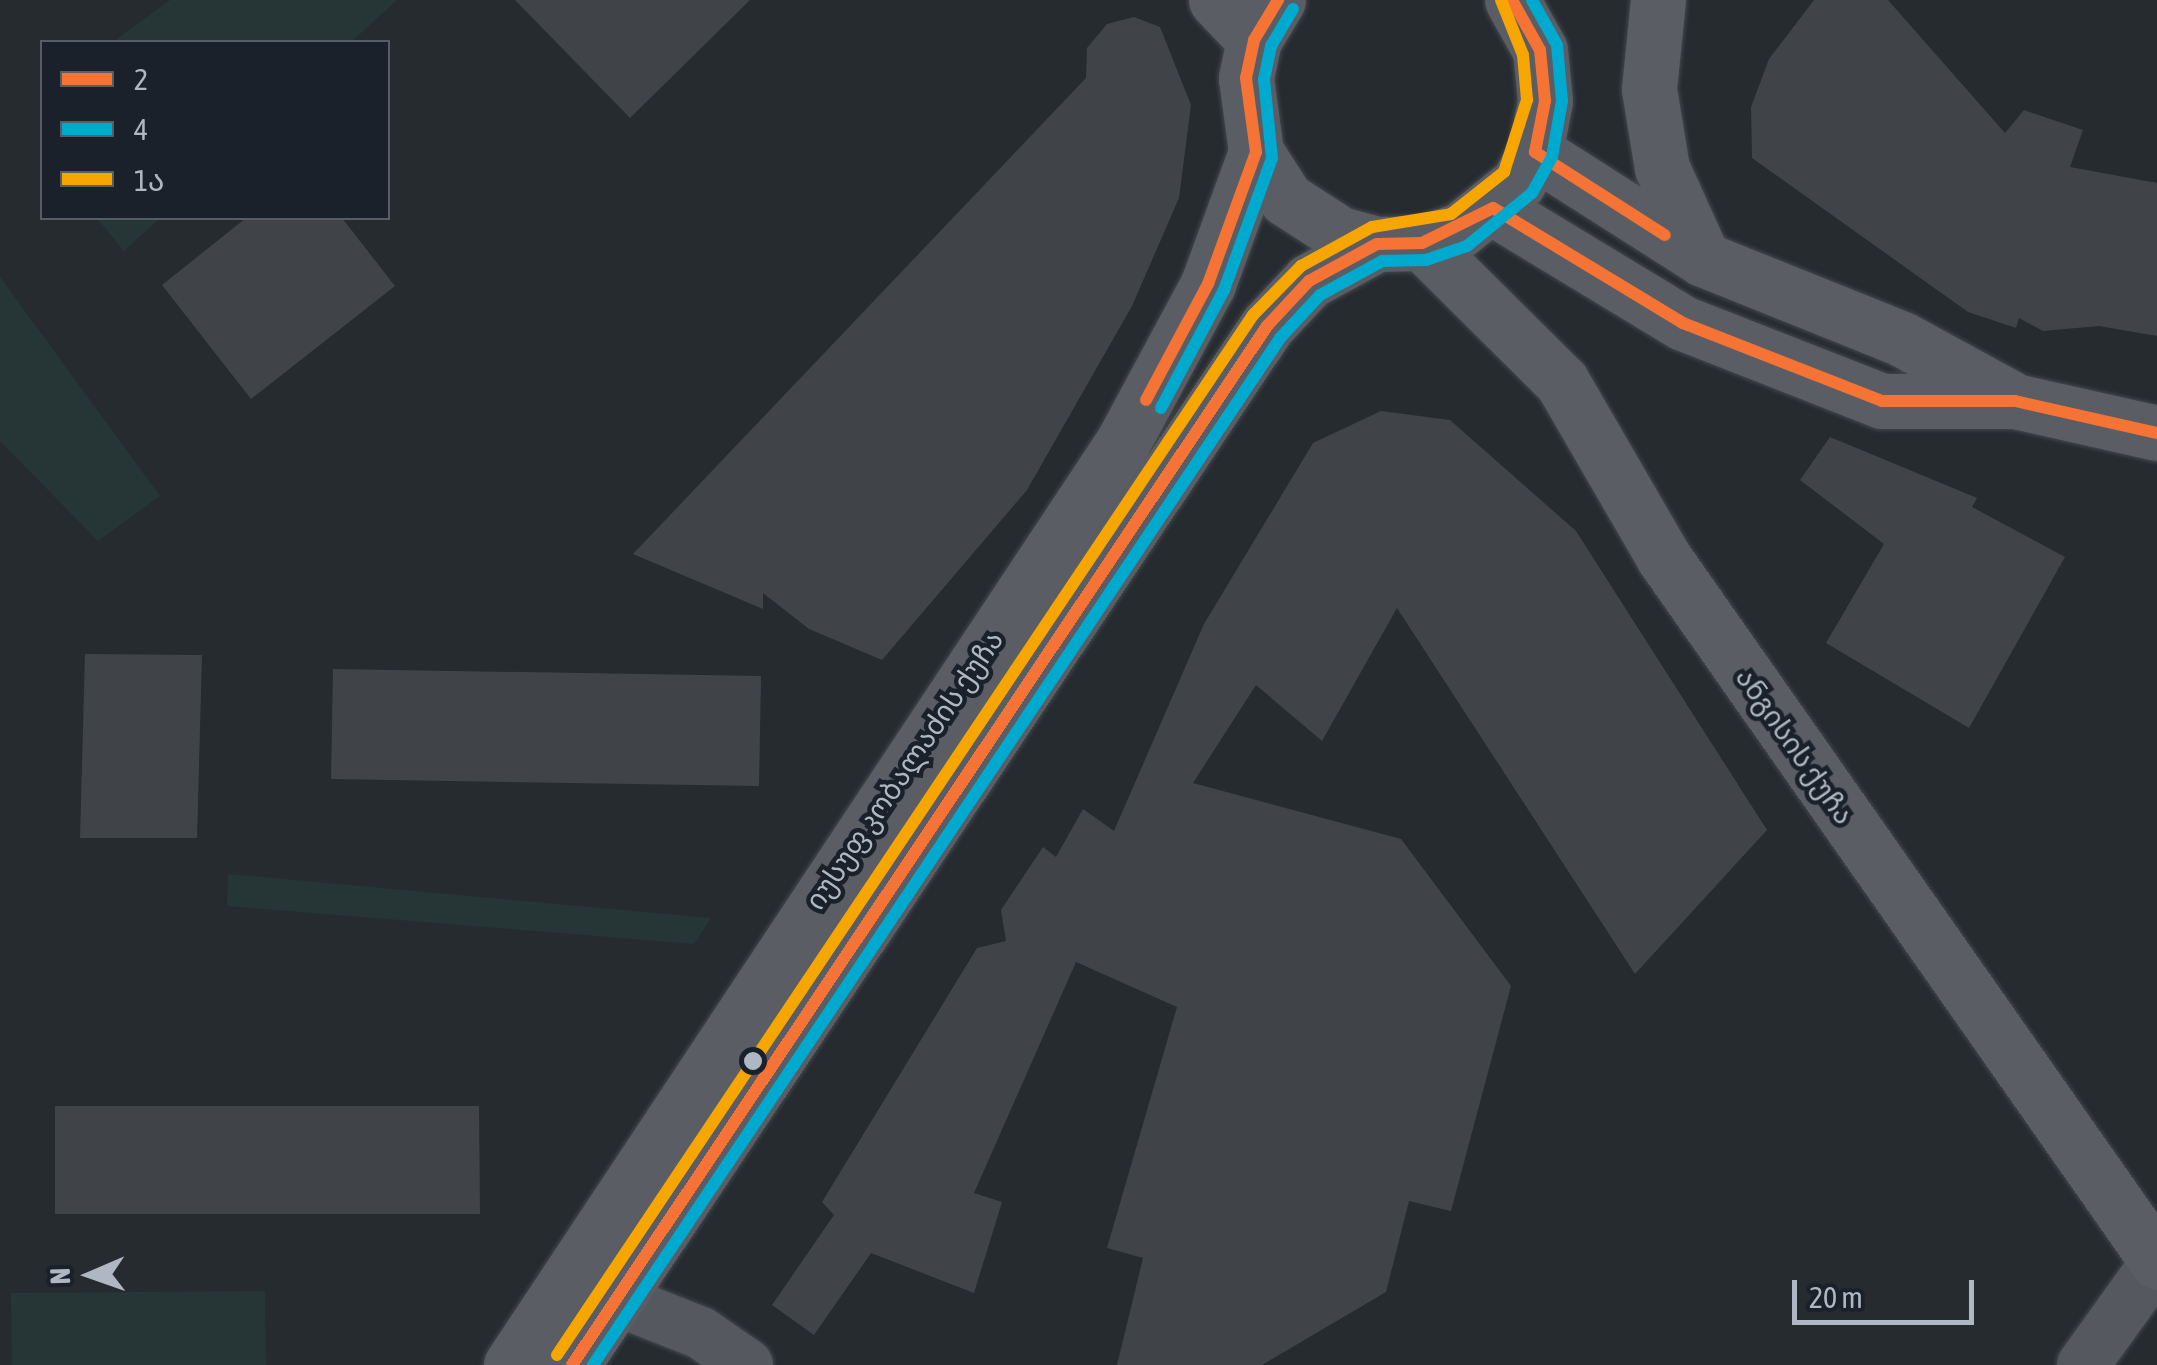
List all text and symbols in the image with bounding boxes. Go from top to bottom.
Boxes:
legend [40,40,390,220]
text: 2 [134,62,148,96]
text: 4 [134,112,148,146]
text: 1ა [134,163,165,197]
street label: იუსუფ კობალაძის ქუჩა [798,624,1010,916]
street label: ანგისის ქუჩა [1729,661,1861,831]
unlabelled marker [743,1051,763,1071]
north arrow [40,1225,140,1325]
scale bar [1797,1260,1980,1322]
text: N [44,1267,76,1285]
text: 20 m [1809,1280,1863,1314]

